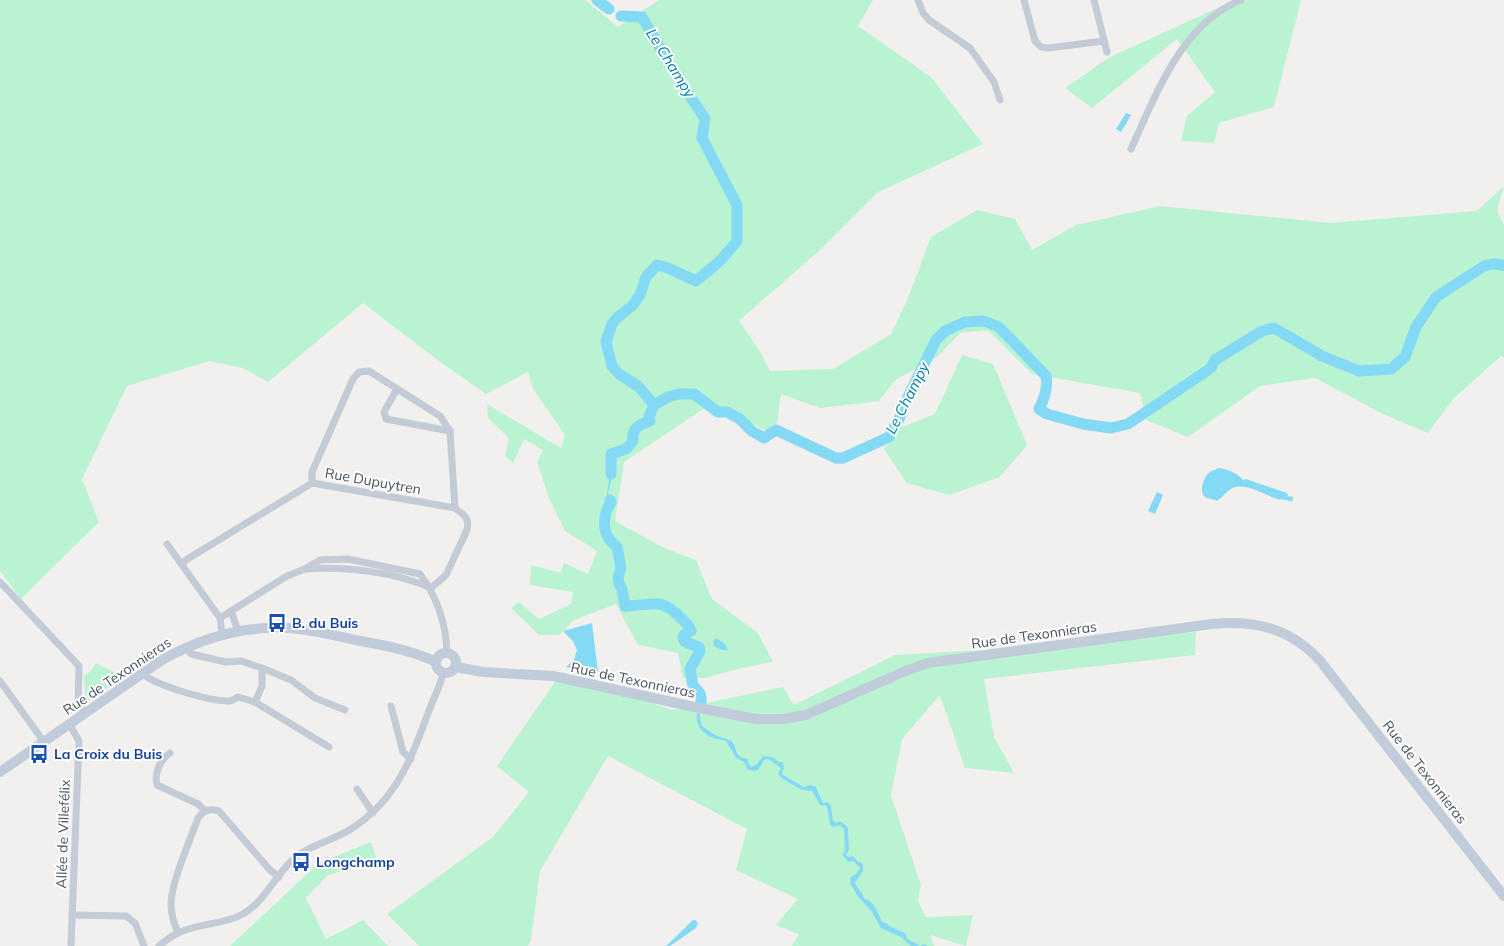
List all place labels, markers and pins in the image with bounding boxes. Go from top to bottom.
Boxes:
bus stop icon: B. du Buis [266,612,288,634]
place label: B. du Buis [292,614,358,632]
bus stop icon: La Croix du Buis [28,743,50,765]
place label: La Croix du Buis [54,745,162,763]
bus stop icon: Longchamp [290,851,312,873]
place label: Longchamp [316,853,395,871]

